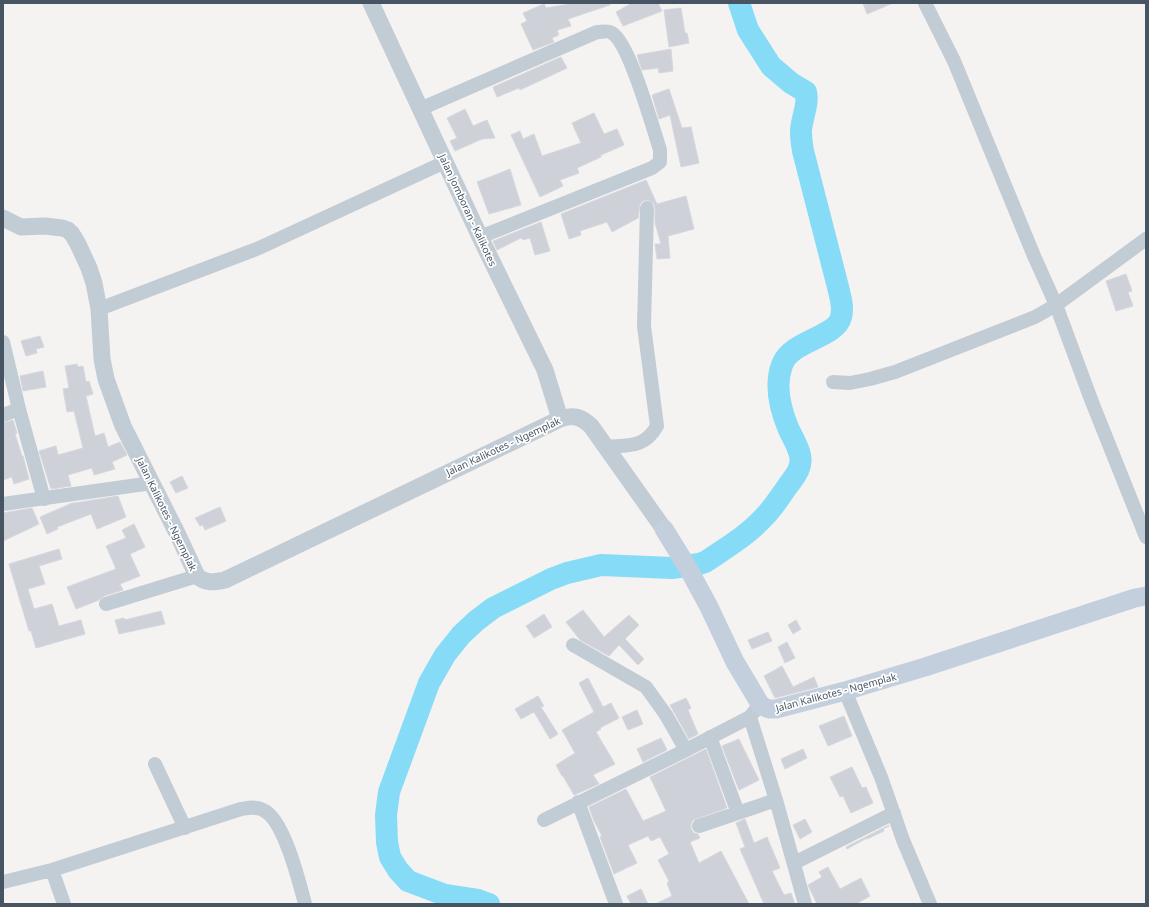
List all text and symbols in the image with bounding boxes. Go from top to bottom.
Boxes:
street label: Jalan Jomboran - Kalikotes [435,151,500,269]
street label: Jalan Kalikotes - Ngemplak [443,413,563,479]
street label: Jalan Kalikotes - Ngemplak [133,454,201,574]
street label: Jalan Kalikotes - Ngemplak [773,669,899,715]

